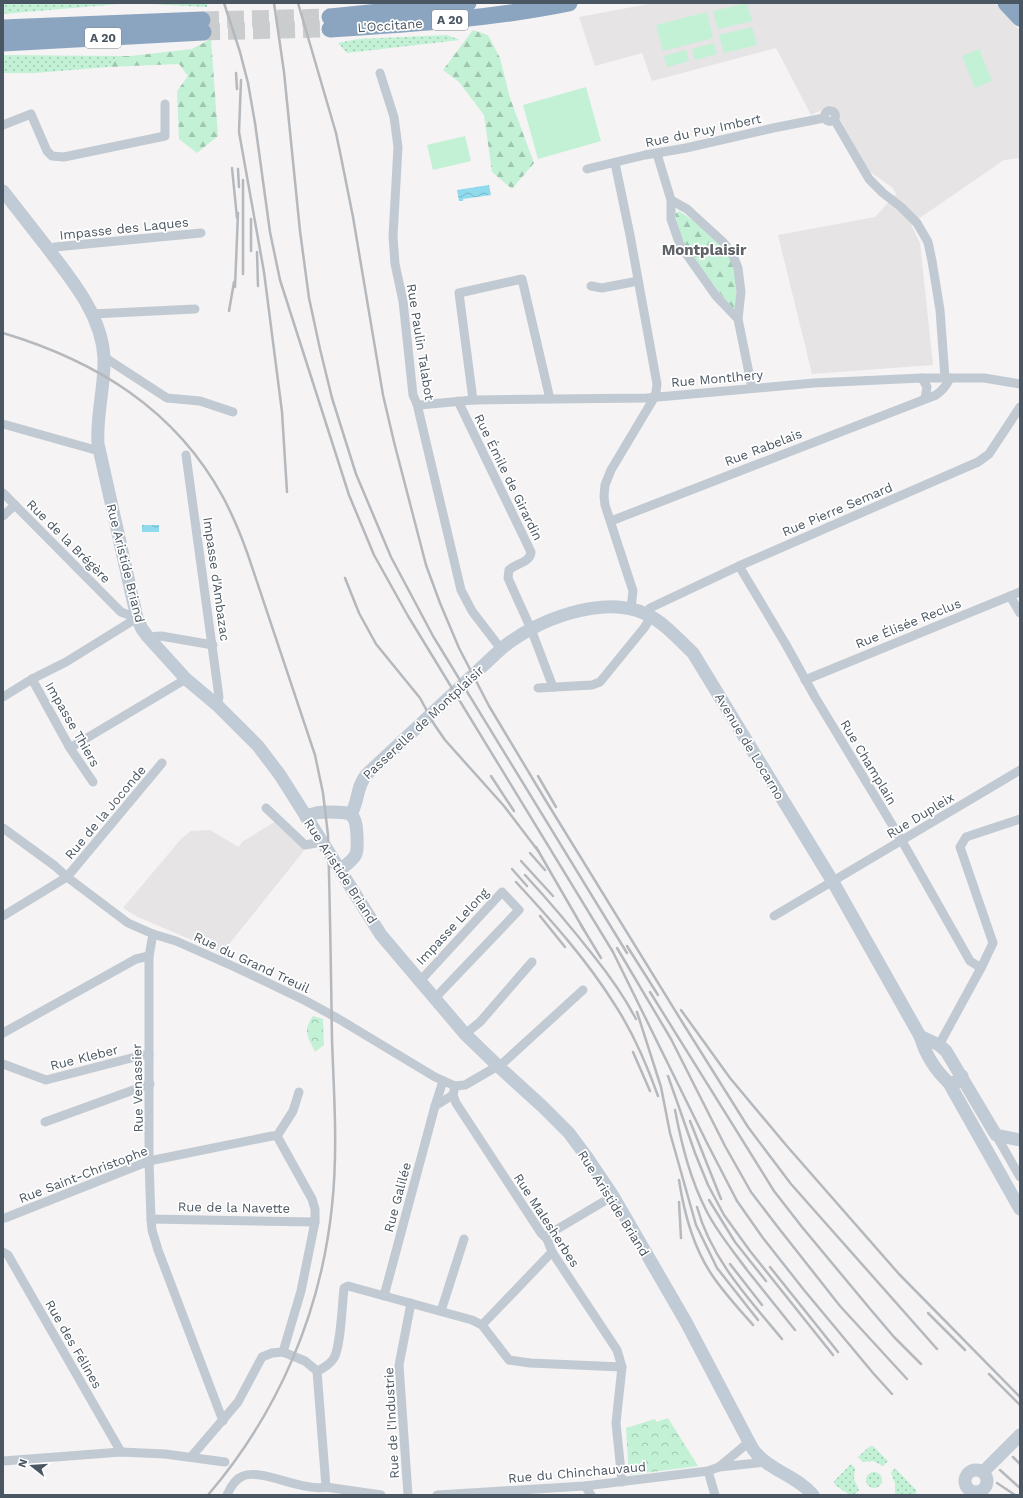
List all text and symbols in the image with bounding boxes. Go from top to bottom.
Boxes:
road number: A 20 [432,10,468,30]
street label: L'Occitane [357,16,423,35]
road number: A 20 [85,28,121,48]
street label: Rue du Puy Imbert [644,111,763,150]
street label: Impasse des Laques [59,214,190,243]
district label: Montplaisir [662,241,747,259]
street label: Rue Paulin Talabot [404,283,437,402]
street label: Rue Montlhery [670,367,764,390]
street label: Rue Émile de Girardin [471,411,547,543]
street label: Rue Rabelais [722,426,804,469]
street label: Rue Pierre Semard [780,479,895,540]
street label: Rue de la Brégère [24,496,114,586]
street label: Rue Aristide Briand [103,502,148,624]
street label: Impasse d'Ambazac [200,516,233,642]
street label: Rue Élisée Reclus [853,594,963,651]
street label: Passerelle de Montplaisir [360,662,487,782]
street label: Impasse Thiers [42,679,103,769]
street label: Avenue de Locarno [712,690,787,802]
street label: Rue Champlain [837,717,900,807]
street label: Rue de la Joconde [62,762,149,862]
street label: Rue Dupleix [884,789,957,841]
street label: Rue Aristide Briand [301,816,380,926]
street label: Impasse Lelong [413,885,492,968]
street label: Rue du Grand Treuil [191,929,312,996]
street label: Rue Kleber [49,1042,120,1073]
street label: Rue Venassier [129,1044,146,1132]
street label: Rue Saint-Christophe [17,1143,150,1206]
street label: Rue Aristide Briand [575,1148,652,1259]
street label: Rue Galilée [381,1161,414,1234]
street label: Rue Malesherbes [511,1171,583,1270]
street label: Rue de la Navette [178,1199,290,1216]
street label: Rue des Félines [42,1297,105,1391]
street label: Rue de l'Industrie [381,1367,402,1479]
north arrow [12,1446,52,1486]
text: N [16,1457,30,1469]
street label: Rue du Chinchauvaud [507,1459,647,1486]

